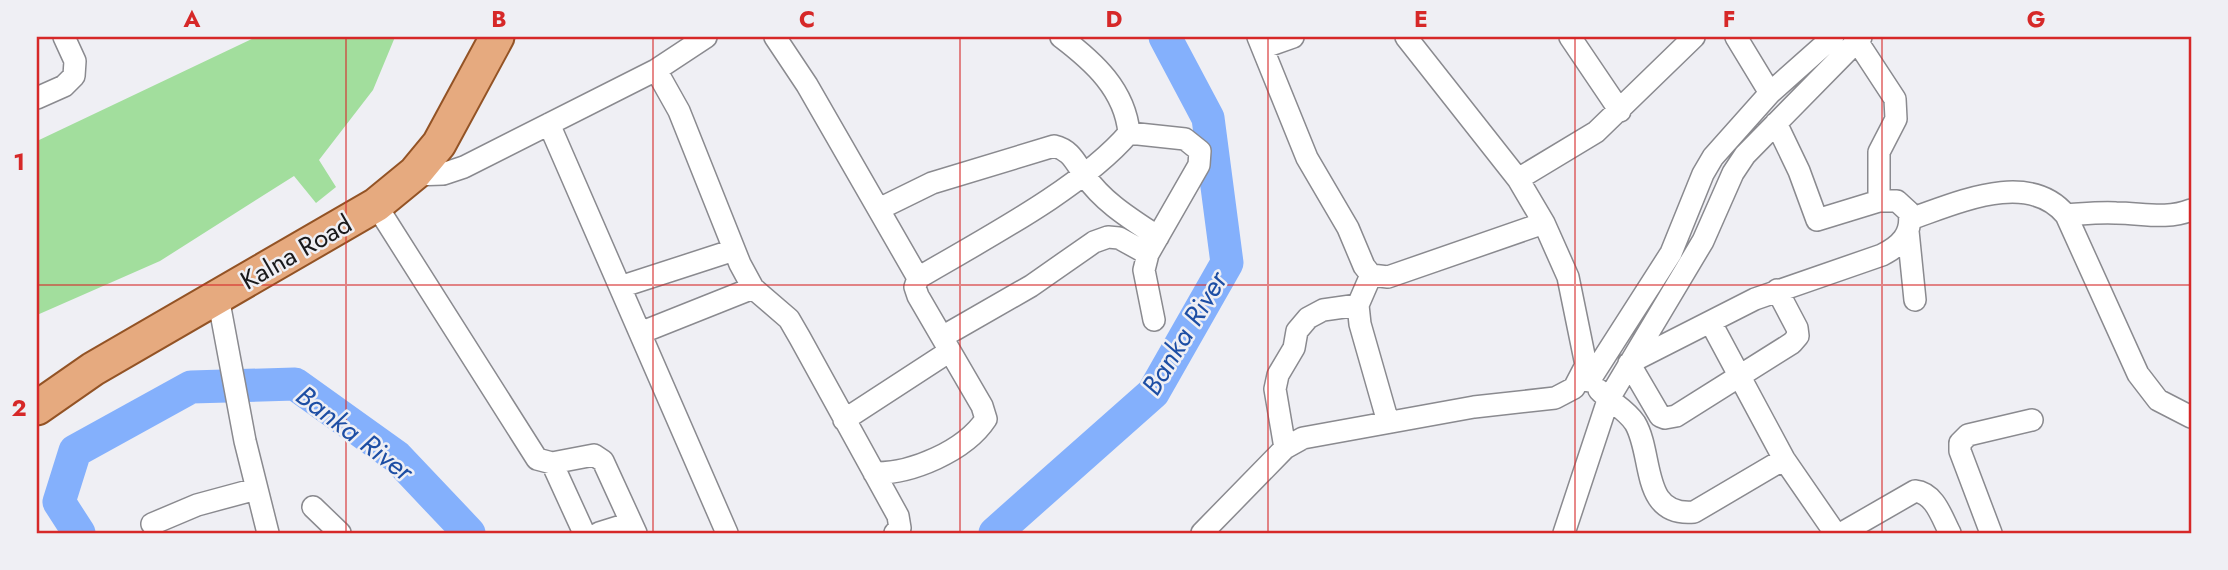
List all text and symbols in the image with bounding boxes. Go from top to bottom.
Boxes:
text: A [183,2,201,36]
text: B [491,2,507,36]
text: C [799,2,815,36]
text: D [1106,2,1123,36]
text: E [1414,2,1428,36]
text: F [1723,2,1735,36]
text: G [2027,2,2045,36]
text: 1 [13,145,25,179]
street label: Kalna Road [233,205,359,299]
water label: Banka River [1131,262,1238,403]
water label: Banka River [287,376,423,492]
text: 2 [11,391,27,425]

